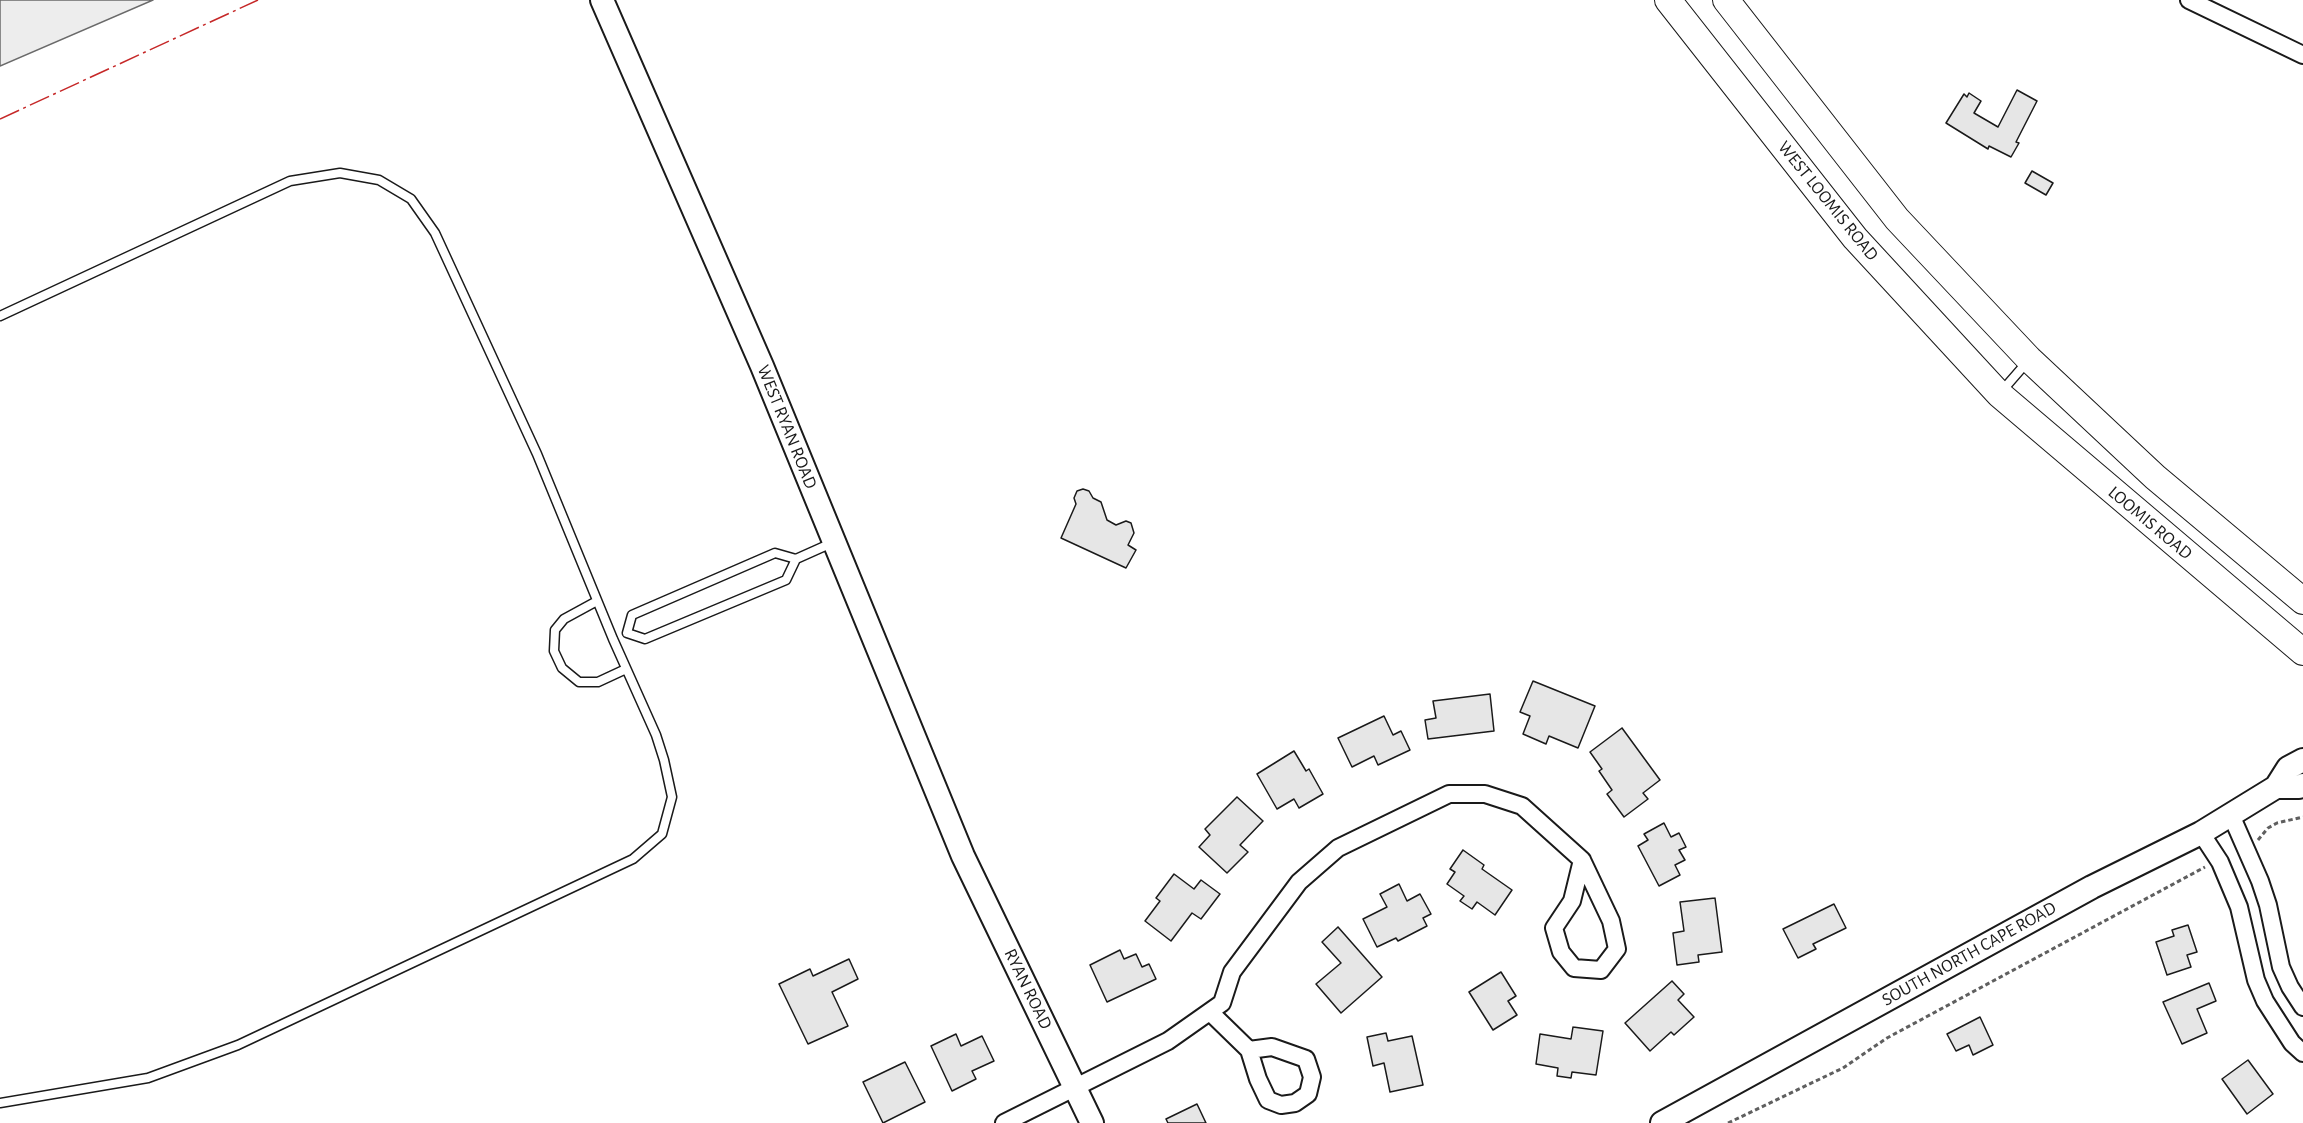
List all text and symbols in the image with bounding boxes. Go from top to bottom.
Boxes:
street label: WEST LOOMIS ROAD [1773,137,1883,265]
street label: WEST RYAN ROAD [752,362,822,492]
street label: LOOMIS ROAD [2104,482,2196,564]
street label: SOUTH NORTH CAPE ROAD [1878,897,2060,1011]
street label: RYAN ROAD [999,945,1057,1033]

